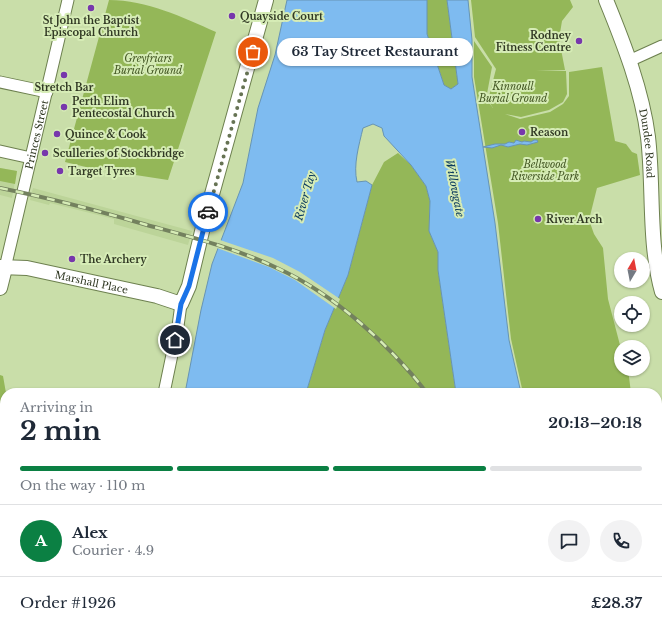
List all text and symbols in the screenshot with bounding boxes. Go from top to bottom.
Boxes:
marker: St John the Baptist Episcopal Church [86,3,96,13]
place label: Quayside Court [240,10,323,23]
marker: Quayside Court [227,11,237,21]
place label: St John the Baptist Episcopal Church [43,14,140,39]
place label: Rodney Fitness Centre [496,29,572,54]
pin [236,35,270,69]
marker: Rodney Fitness Centre [574,36,584,46]
callout: 63 Tay Street Restaurant [277,38,473,66]
icon: bag [242,41,264,63]
text: 63 Tay Street Restaurant [292,43,458,60]
park label: Greyfriars Burial Ground [113,52,182,77]
marker: Stretch Bar [59,70,69,80]
park label: Kinnoull Burial Ground [478,80,547,105]
place label: Stretch Bar [34,81,94,94]
place label: Perth Elim Pentecostal Church [72,95,175,120]
street label: Princes Street [22,99,51,170]
marker: Perth Elim Pentecostal Church [59,102,69,112]
street label: Dundee Road [637,107,657,179]
place label: Reason [530,126,569,139]
marker: Reason [517,127,527,137]
place label: Quince & Cook [65,128,147,141]
marker: Quince & Cook [52,129,62,139]
place label: Sculleries of Stockbridge [53,147,184,160]
marker: Sculleries of Stockbridge [40,148,50,158]
water label: Willowgate [443,158,467,218]
park label: Bellwood Riverside Park [510,158,579,183]
place label: Target Tyres [68,165,135,178]
marker: Target Tyres [55,166,65,176]
water label: River Tay [291,170,319,223]
courier [188,192,228,232]
icon: car [197,201,219,223]
place label: River Arch [546,213,603,226]
marker: River Arch [533,214,543,224]
north arrow [614,252,650,288]
map controls [614,252,650,376]
place label: The Archery [80,253,147,266]
marker: The Archery [67,254,77,264]
street label: Marshall Place [54,268,129,296]
button: locate [614,296,650,332]
pin [158,323,192,357]
icon: home [164,329,186,351]
button: layers [614,340,650,376]
text: Arriving in [20,399,93,416]
text: 20:13–20:18 [548,413,642,432]
text: 2 min [20,415,101,447]
text: On the way · 110 m [20,477,145,494]
button: chat [548,520,590,562]
button: phone [600,520,642,562]
text: Alex [72,523,108,542]
text: A [35,531,47,550]
text: Courier · 4.9 [72,542,154,559]
text: Order #1926 [20,593,116,612]
text: £28.37 [591,593,642,612]

